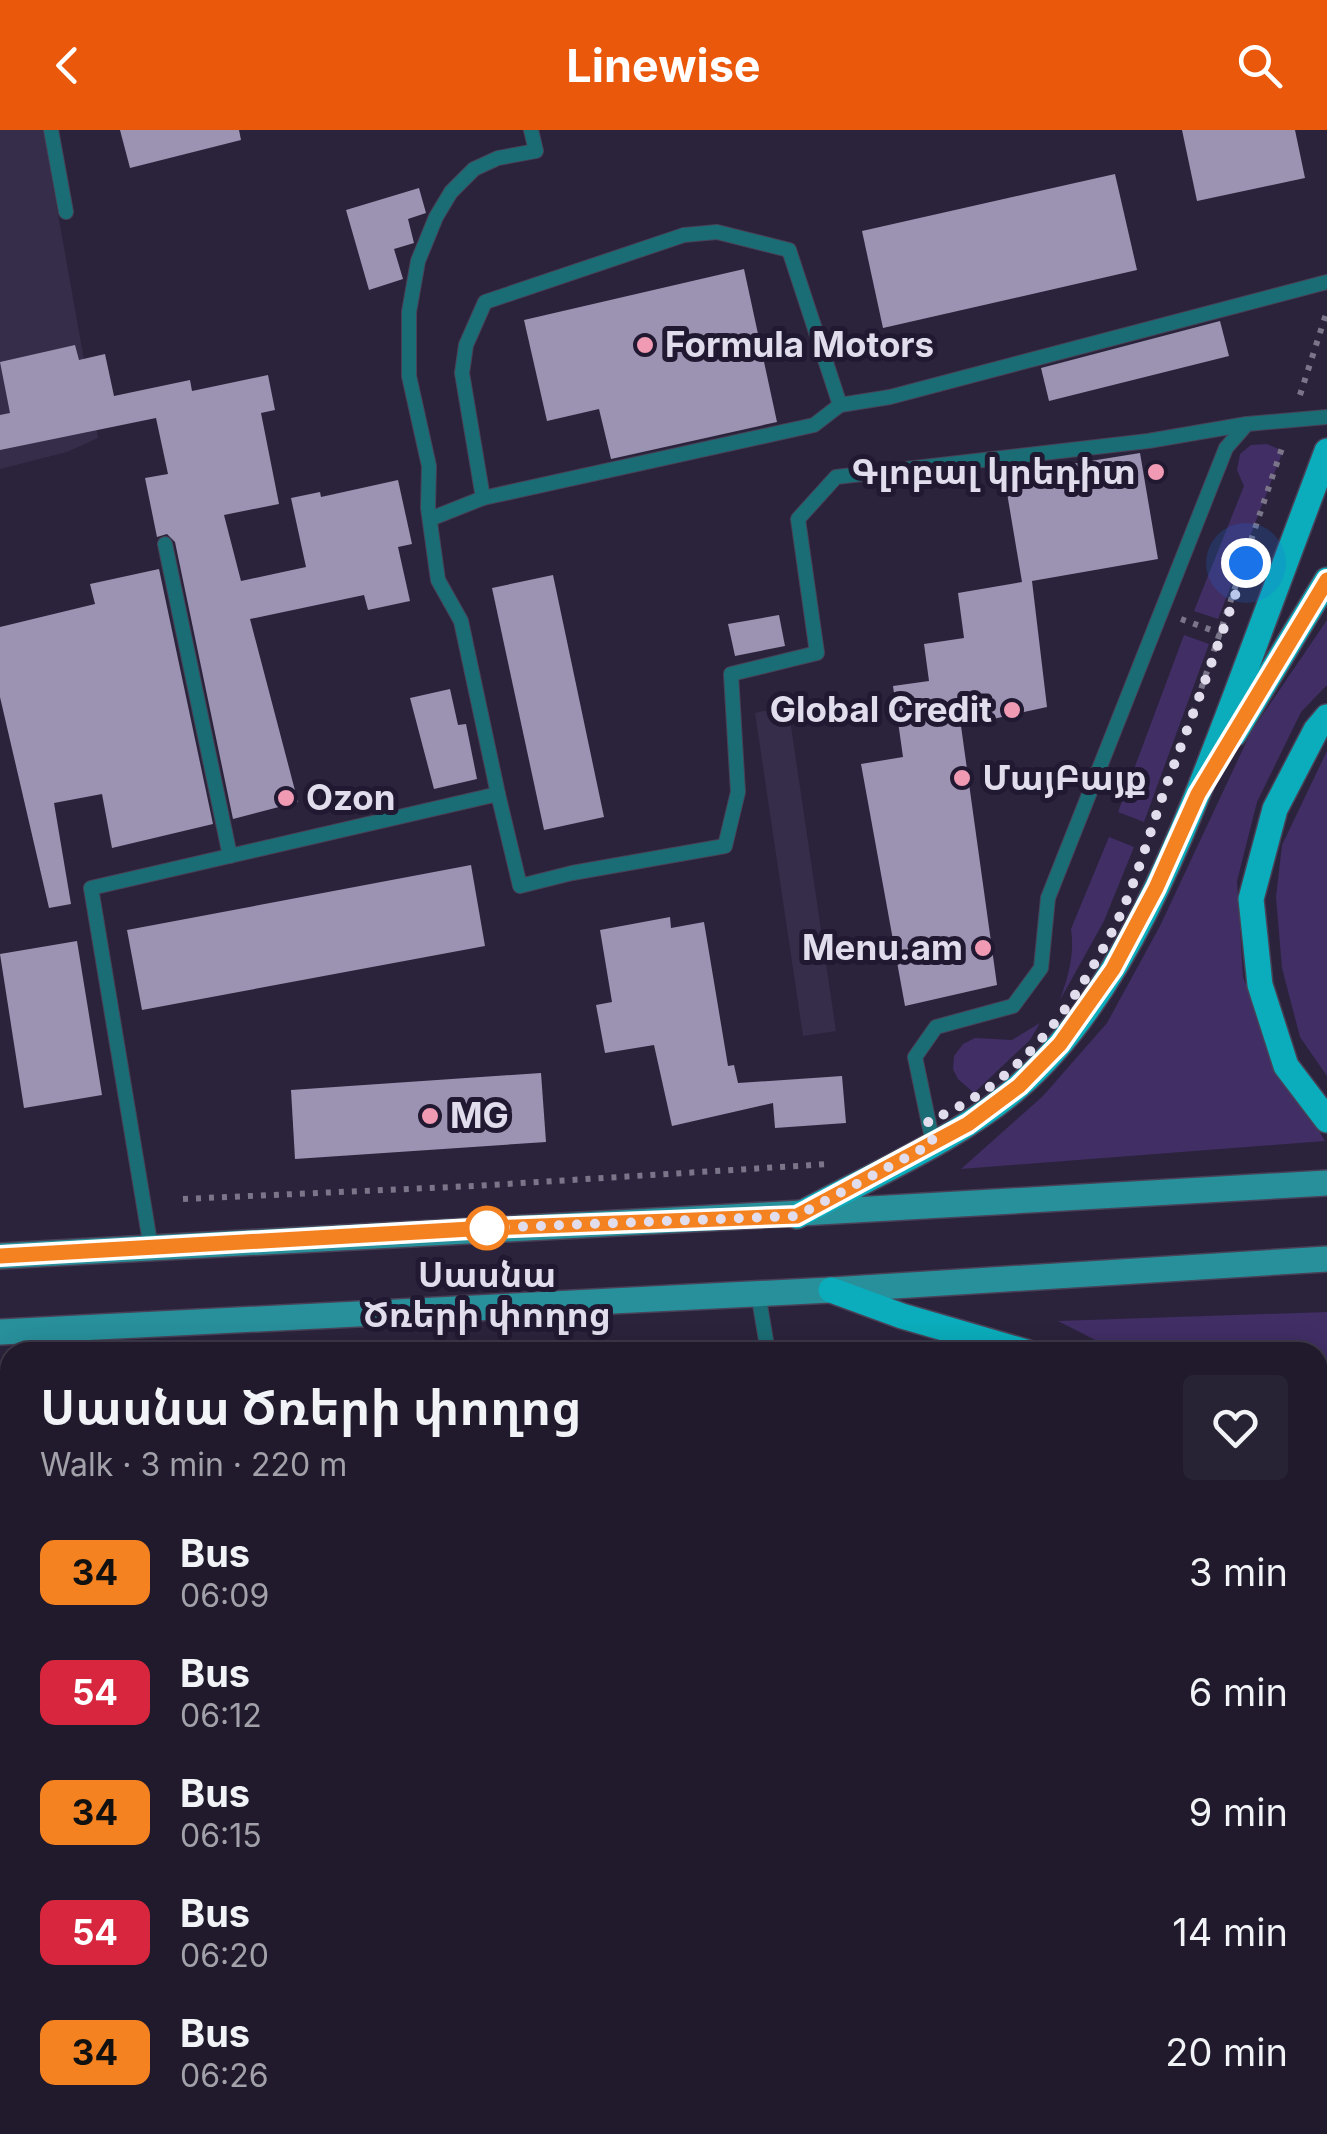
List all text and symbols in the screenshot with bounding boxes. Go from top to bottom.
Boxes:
icon: back [40,38,95,93]
text: Linewise [566,38,761,93]
icon: search [1232,38,1287,93]
place label: Formula Motors [665,323,934,365]
marker: Formula Motors [634,334,656,356]
place label: Գլոբալ կրեդիտ [851,450,1136,492]
marker: Գլոբալ կրեդիտ [1145,461,1167,483]
your location [1221,538,1271,588]
place label: Global Credit [770,688,992,730]
marker: Global Credit [1001,699,1023,721]
place label: ՄայԲայք [982,756,1147,798]
marker: ՄայԲայք [951,767,973,789]
place label: Ozon [306,776,396,818]
marker: Ozon [275,787,297,809]
place label: Menu.am [802,926,963,968]
marker: Menu.am [972,937,994,959]
place label: MG [450,1094,509,1136]
marker: MG [419,1105,441,1127]
marker: Սասնա Ծռերի փողոց [466,1207,508,1249]
place label: Սասնա Ծռերի փողոց [363,1253,611,1335]
button: heart [1183,1375,1288,1480]
text: Սասնա Ծռերի փողոց [40,1378,582,1437]
text: Walk · 3 min · 220 m [40,1445,347,1484]
text: Bus [180,1530,250,1576]
text: 3 min [1189,1549,1288,1595]
text: 34 [72,1551,118,1593]
text: 06:09 [180,1576,269,1615]
text: Bus [180,1650,250,1696]
text: 6 min [1189,1669,1288,1715]
text: 54 [72,1671,118,1713]
text: 06:12 [180,1696,262,1735]
text: Bus [180,1770,250,1816]
text: 9 min [1189,1789,1288,1835]
text: 34 [72,1791,118,1833]
text: 06:15 [180,1816,262,1855]
text: Bus [180,1890,250,1936]
text: 14 min [1172,1909,1288,1955]
text: 54 [72,1911,118,1953]
text: 06:20 [180,1936,269,1975]
text: Bus [180,2010,250,2056]
text: 20 min [1165,2029,1288,2075]
text: 34 [72,2031,118,2073]
text: 06:26 [180,2056,269,2095]

